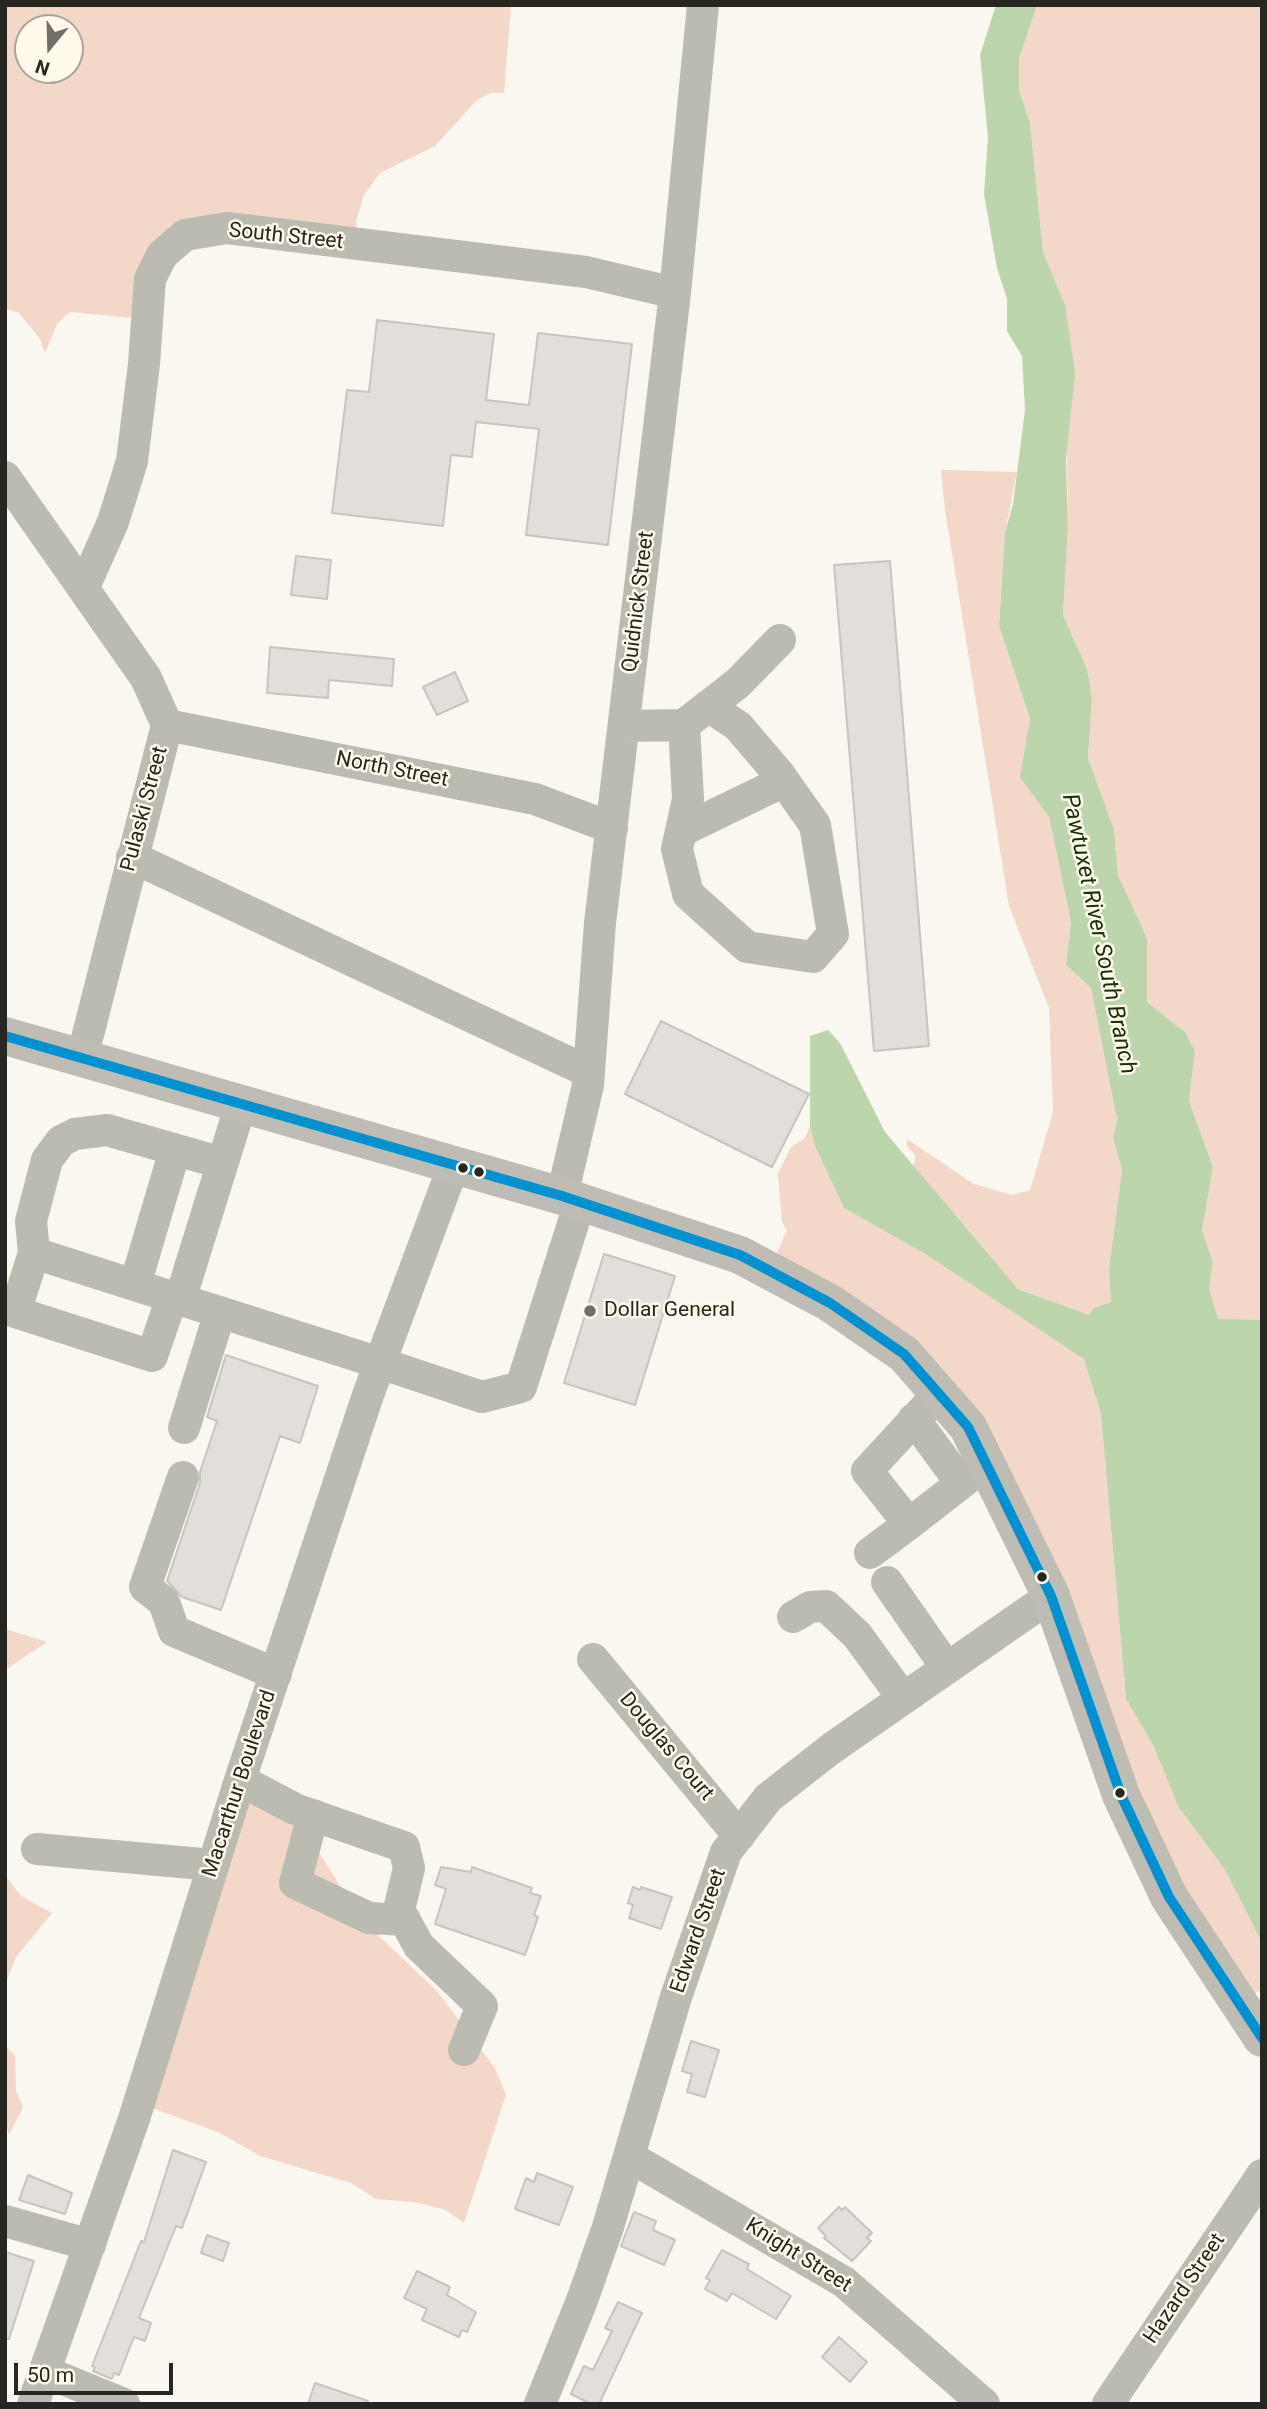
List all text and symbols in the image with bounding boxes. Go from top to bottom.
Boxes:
north arrow [14,14,84,84]
text: N [33,54,53,80]
street label: South Street [227,218,345,256]
street label: Quidnick Street [618,530,660,674]
street label: Pulaski Street [116,744,174,874]
street label: North Street [334,747,450,793]
water label: Pawtuxet River South Branch [1055,791,1141,1077]
unlabelled marker [456,1161,470,1175]
unlabelled marker [472,1165,486,1179]
place label: Dollar General [604,1298,735,1324]
marker: Dollar General [582,1303,598,1319]
unlabelled marker [1035,1570,1049,1584]
street label: Macarthur Boulevard [198,1687,282,1881]
street label: Douglas Court [613,1688,719,1806]
unlabelled marker [1113,1786,1127,1800]
street label: Edward Street [666,1865,732,1997]
street label: Knight Street [740,2213,856,2299]
street label: Hazard Street [1139,2229,1231,2349]
scale bar [18,2350,177,2394]
text: 50 m [27,2363,74,2387]

